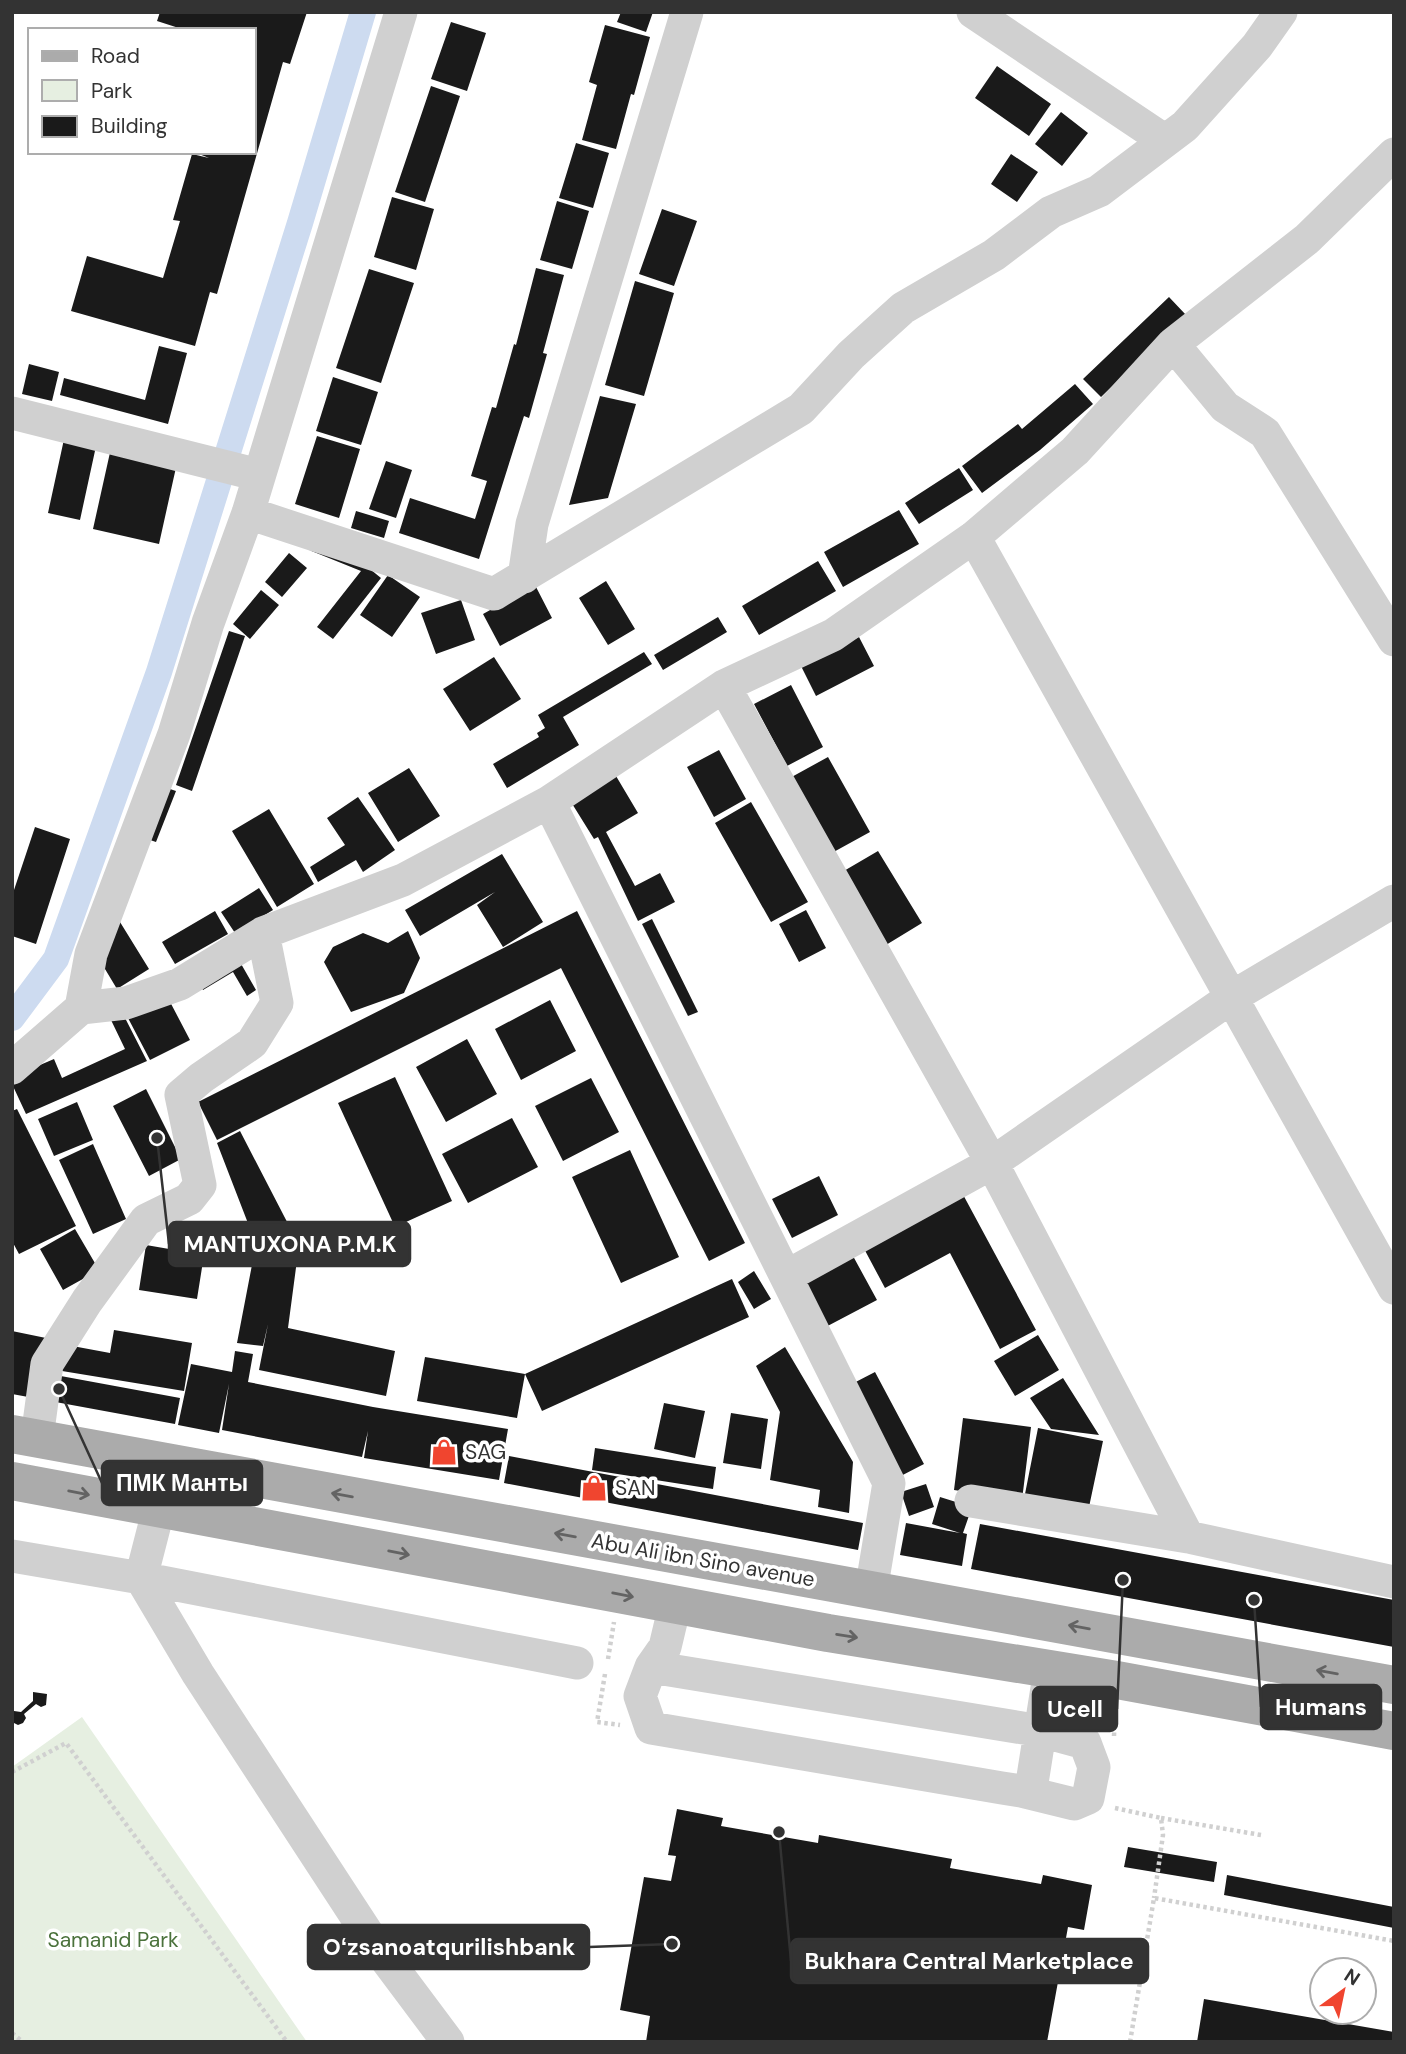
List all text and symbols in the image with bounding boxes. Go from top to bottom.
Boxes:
legend [28,28,256,154]
text: Road [91,42,140,70]
text: Park [91,77,133,105]
text: Building [91,112,168,140]
callout: MANTUXONA P.M.K [169,1222,410,1266]
text: MANTUXONA P.M.K [183,1229,397,1259]
shop icon: SAG [429,1437,459,1467]
place label: SAG [465,1438,506,1466]
callout: ПМК Манты [102,1461,262,1505]
text: ПМК Манты [116,1468,248,1498]
shop icon: SAN [579,1473,609,1503]
place label: SAN [615,1474,656,1502]
one-way arrow [67,1487,90,1501]
one-way arrow [331,1487,354,1501]
street label: Abu Ali ibn Sino avenue [589,1527,817,1593]
one-way arrow [554,1528,577,1542]
one-way arrow [387,1547,410,1560]
one-way arrow [611,1589,634,1602]
one-way arrow [1068,1620,1091,1633]
one-way arrow [835,1630,858,1643]
one-way arrow [1316,1665,1339,1679]
callout: Humans [1261,1685,1381,1729]
callout: Ucell [1033,1687,1117,1731]
text: Humans [1275,1692,1367,1722]
text: Ucell [1047,1694,1103,1724]
callout: Oʻzsanoatqurilishbank [308,1925,589,1969]
park label: Samanid Park [47,1926,179,1954]
text: Oʻzsanoatqurilishbank [323,1932,575,1962]
callout: Bukhara Central Marketplace [791,1939,1148,1983]
text: Bukhara Central Marketplace [804,1946,1134,1976]
north arrow [1308,1956,1378,2026]
text: N [1339,1963,1365,1991]

